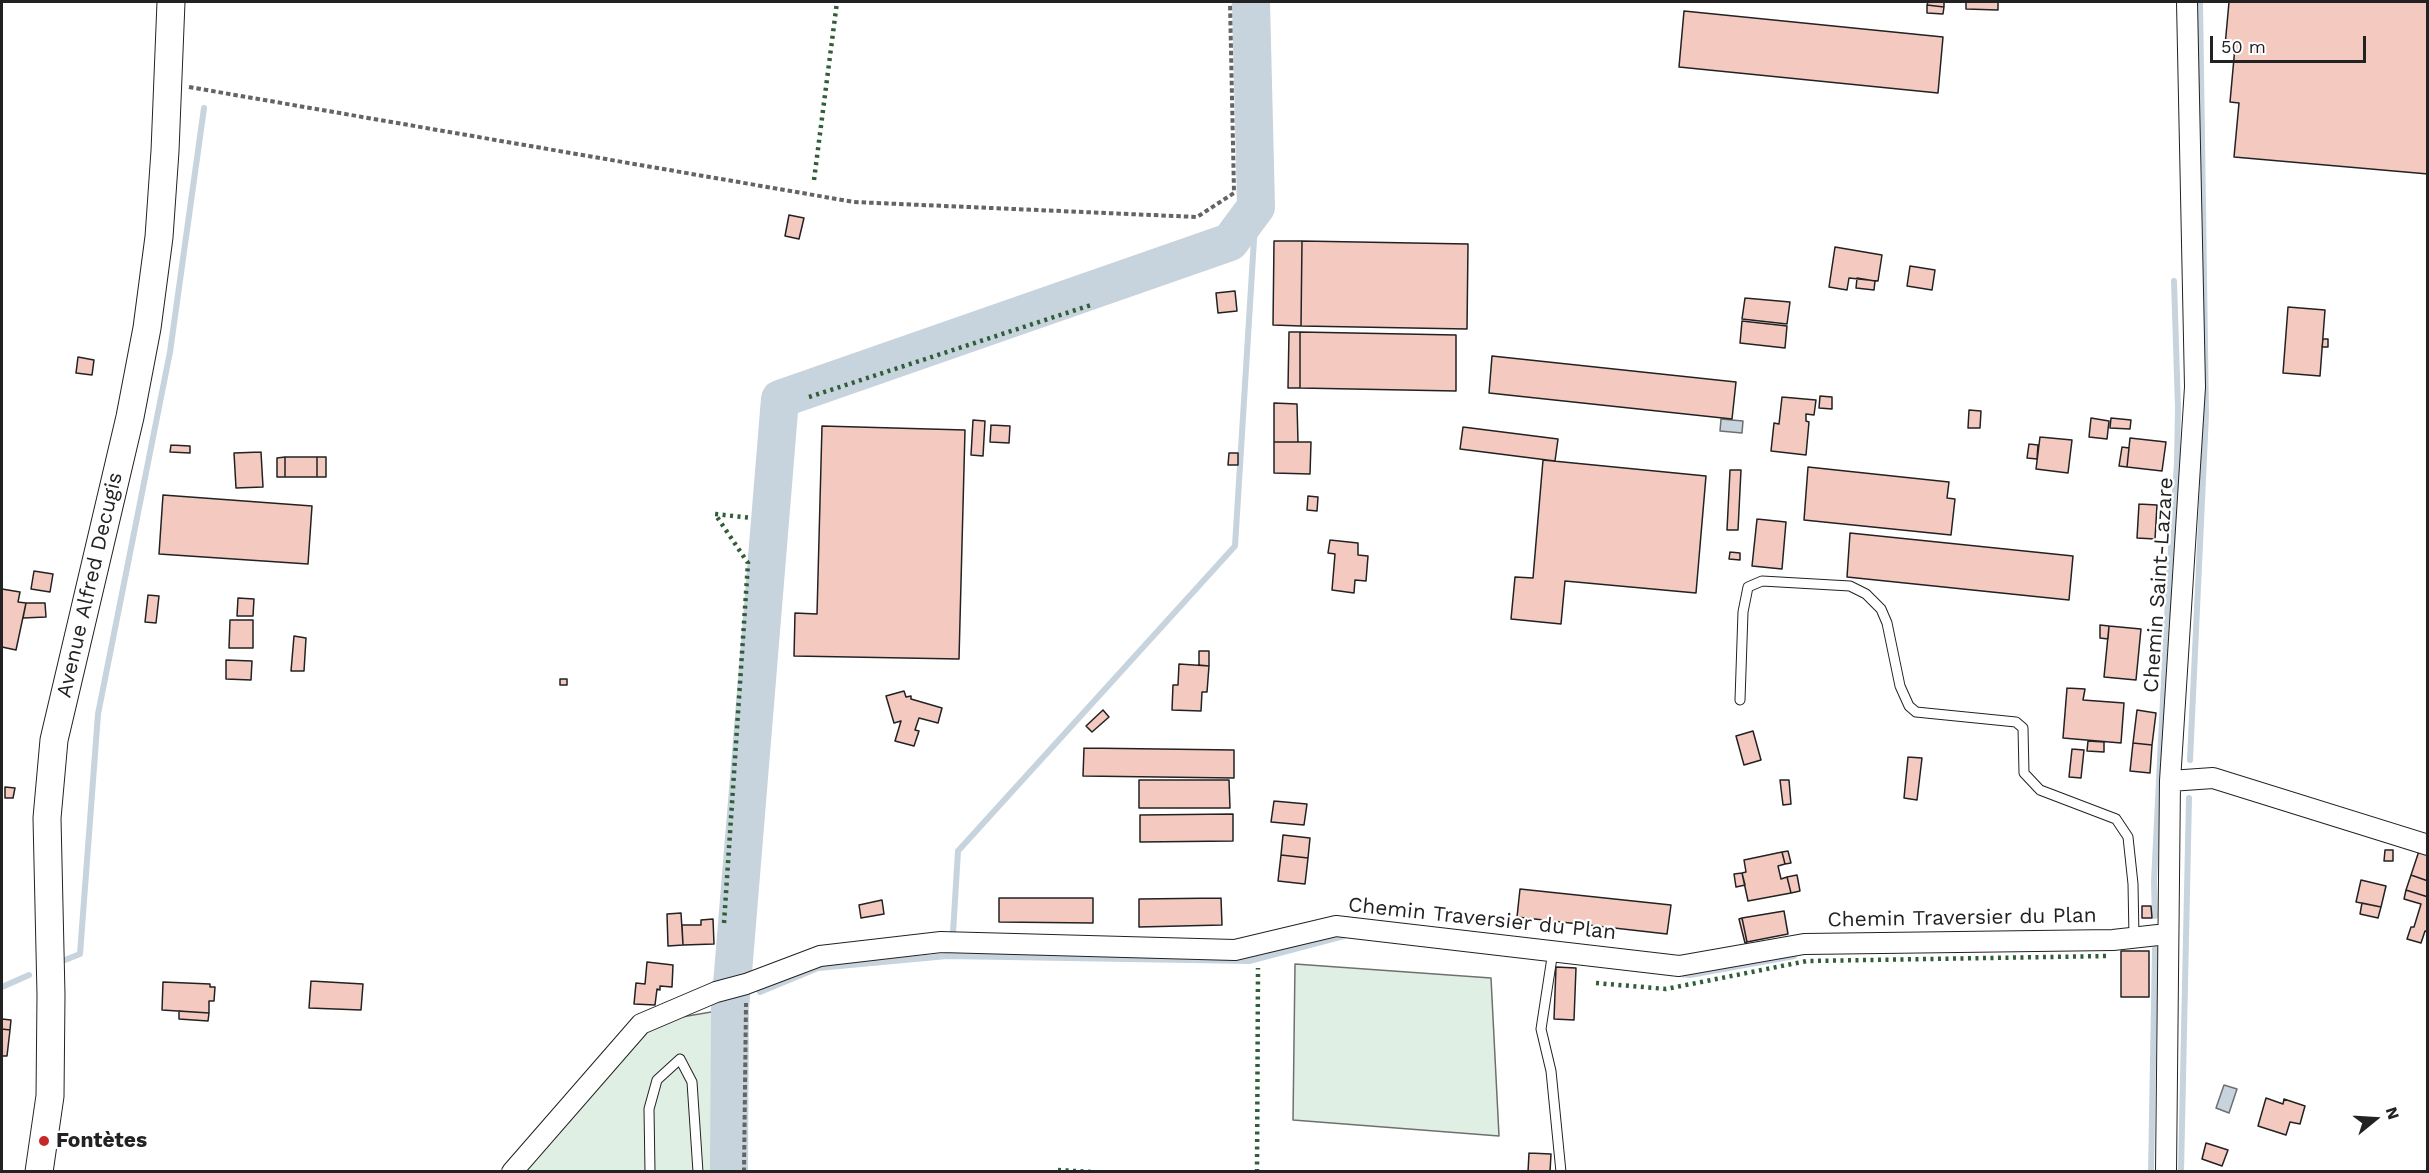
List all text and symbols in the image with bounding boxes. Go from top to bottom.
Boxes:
scale bar [2213,24,2369,62]
text: 50 m [2221,36,2266,57]
street label: Avenue Alfred Decugis [52,470,128,700]
street label: Chemin Saint-Lazare [2139,476,2179,694]
street label: Chemin Traversier du Plan [1347,892,1617,946]
street label: Chemin Traversier du Plan [1827,903,2097,933]
north arrow [2345,1089,2405,1149]
text: N [2382,1105,2403,1122]
place label: Fontètes [56,1128,147,1154]
marker: Fontètes [37,1134,51,1148]

